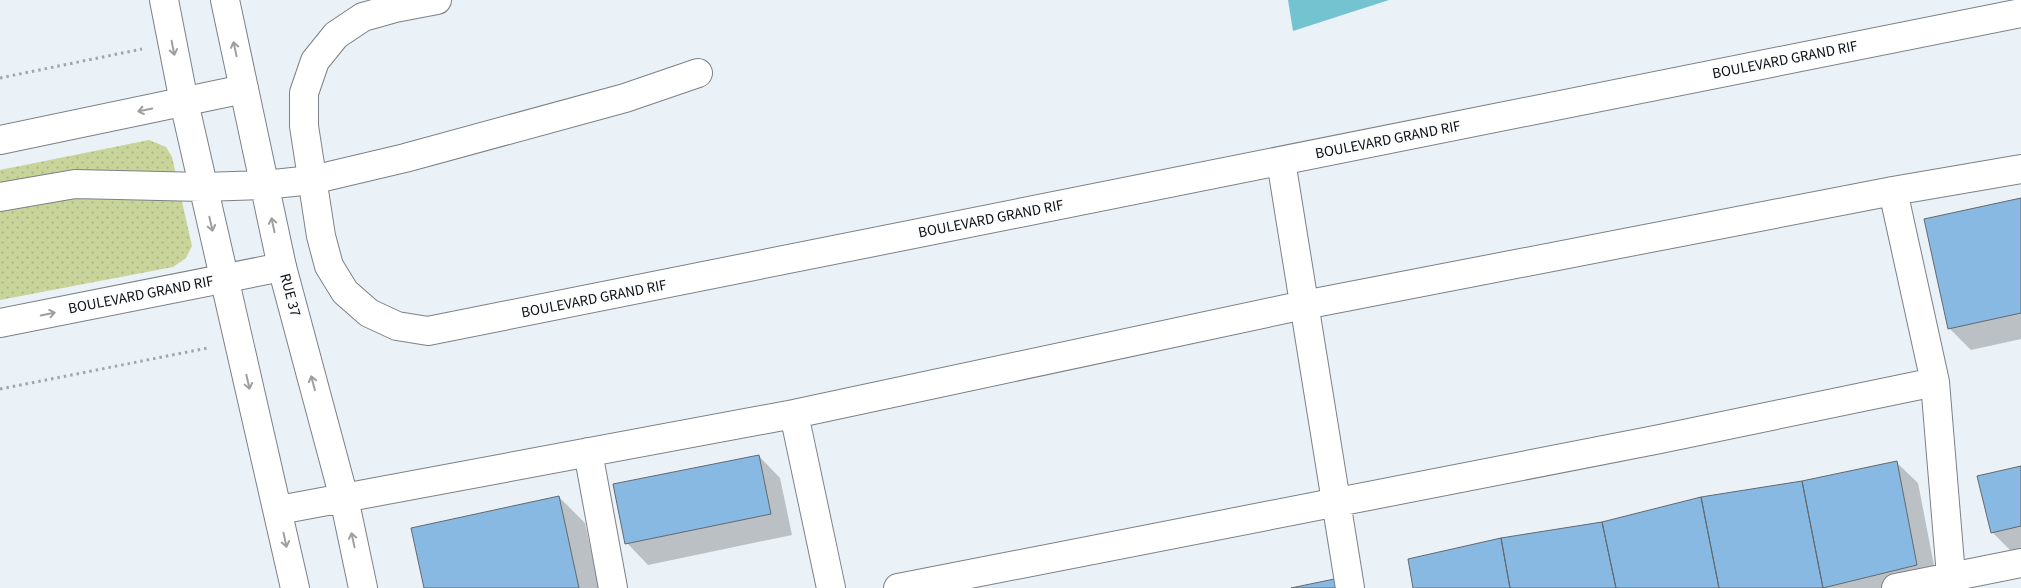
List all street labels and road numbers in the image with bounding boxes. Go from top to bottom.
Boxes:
street label: BOULEVARD GRAND RIF [1710,35,1860,84]
street label: BOULEVARD GRAND RIF [1313,115,1463,164]
street label: BOULEVARD GRAND RIF [916,194,1066,243]
street label: BOULEVARD GRAND RIF [66,270,216,319]
street label: RUE 37 [274,271,306,319]
street label: BOULEVARD GRAND RIF [519,274,669,323]

